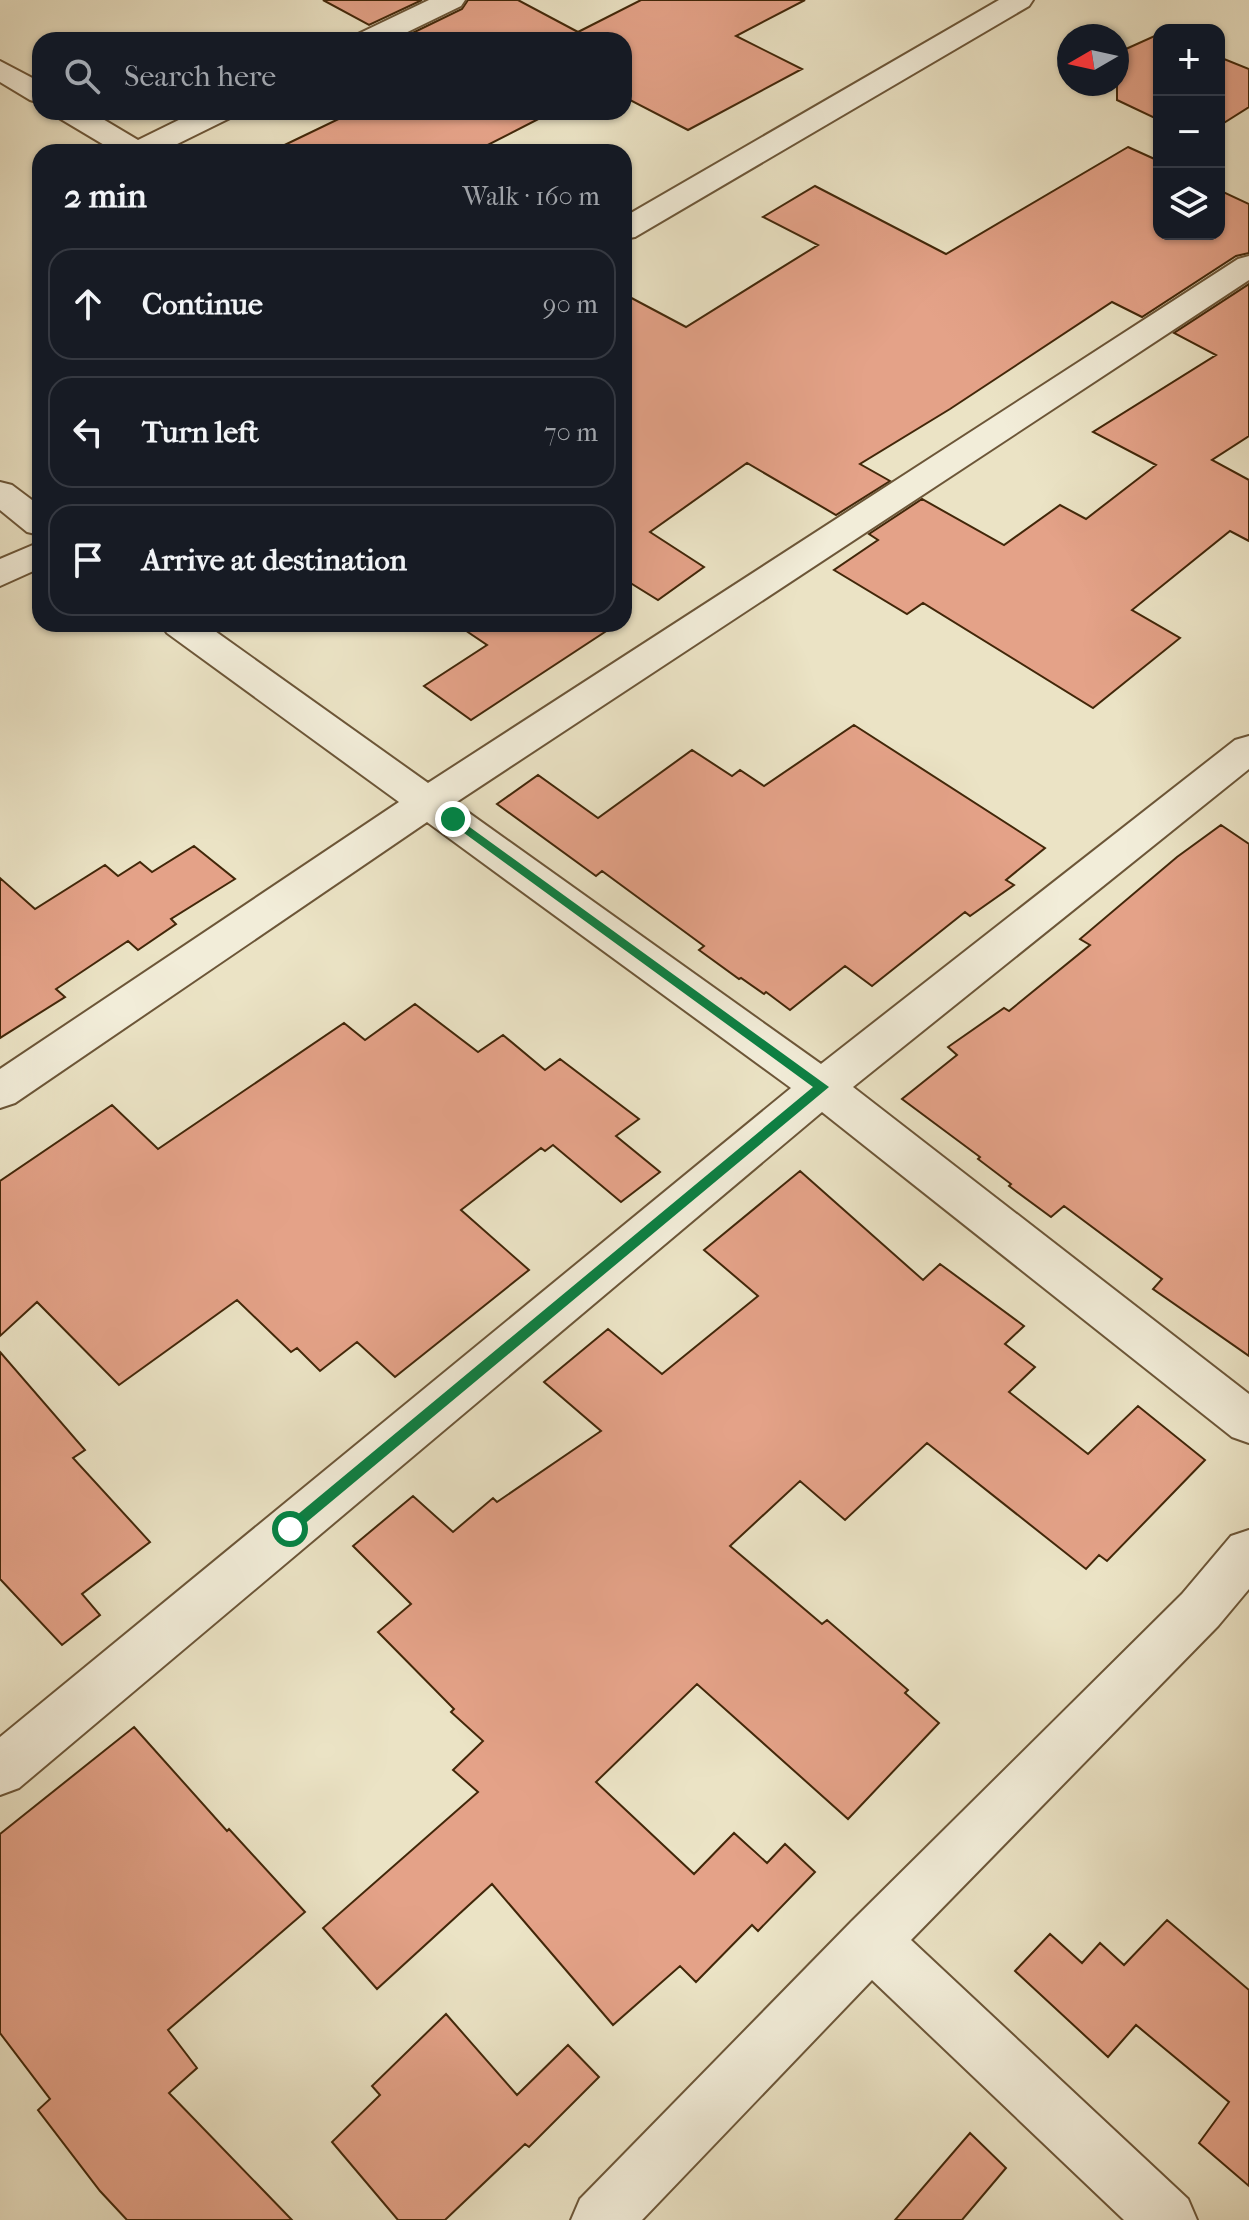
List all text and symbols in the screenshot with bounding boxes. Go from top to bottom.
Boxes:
north arrow [1057,24,1129,96]
map controls [1153,24,1225,240]
button: + [1153,24,1225,96]
search box [32,32,632,120]
icon: search [60,54,104,98]
text: Search here [124,59,276,94]
button: − [1153,96,1225,168]
button: layers [1153,168,1225,240]
text: 2 min [64,176,147,216]
text: Walk · 160 m [462,181,600,212]
icon: ahead [66,282,110,326]
text: Continue [142,287,263,322]
text: 90 m [543,289,598,320]
icon: left [66,410,110,454]
text: Turn left [142,415,259,450]
text: 70 m [544,417,598,448]
icon: arrive [66,538,110,582]
text: Arrive at destination [142,543,407,578]
route end [435,801,471,837]
route start [272,1511,308,1547]

